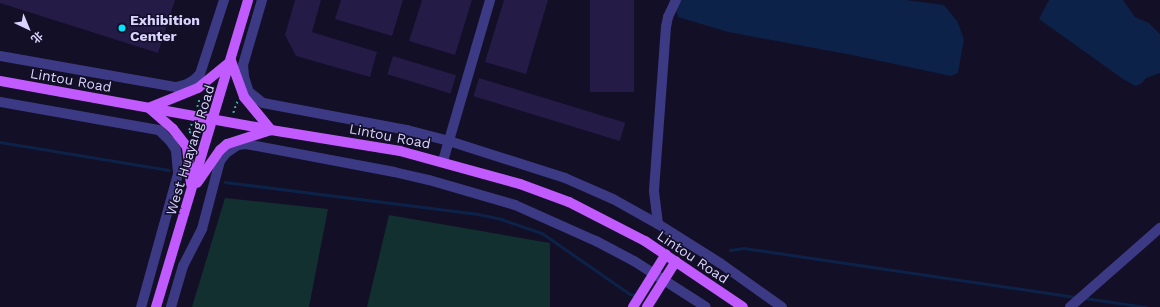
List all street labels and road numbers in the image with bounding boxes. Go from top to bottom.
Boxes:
street label: Lintou Road [29,65,113,95]
street label: West Huayang Road [162,83,218,217]
street label: Lintou Road [348,120,432,152]
street label: Lintou Road [654,227,732,287]

